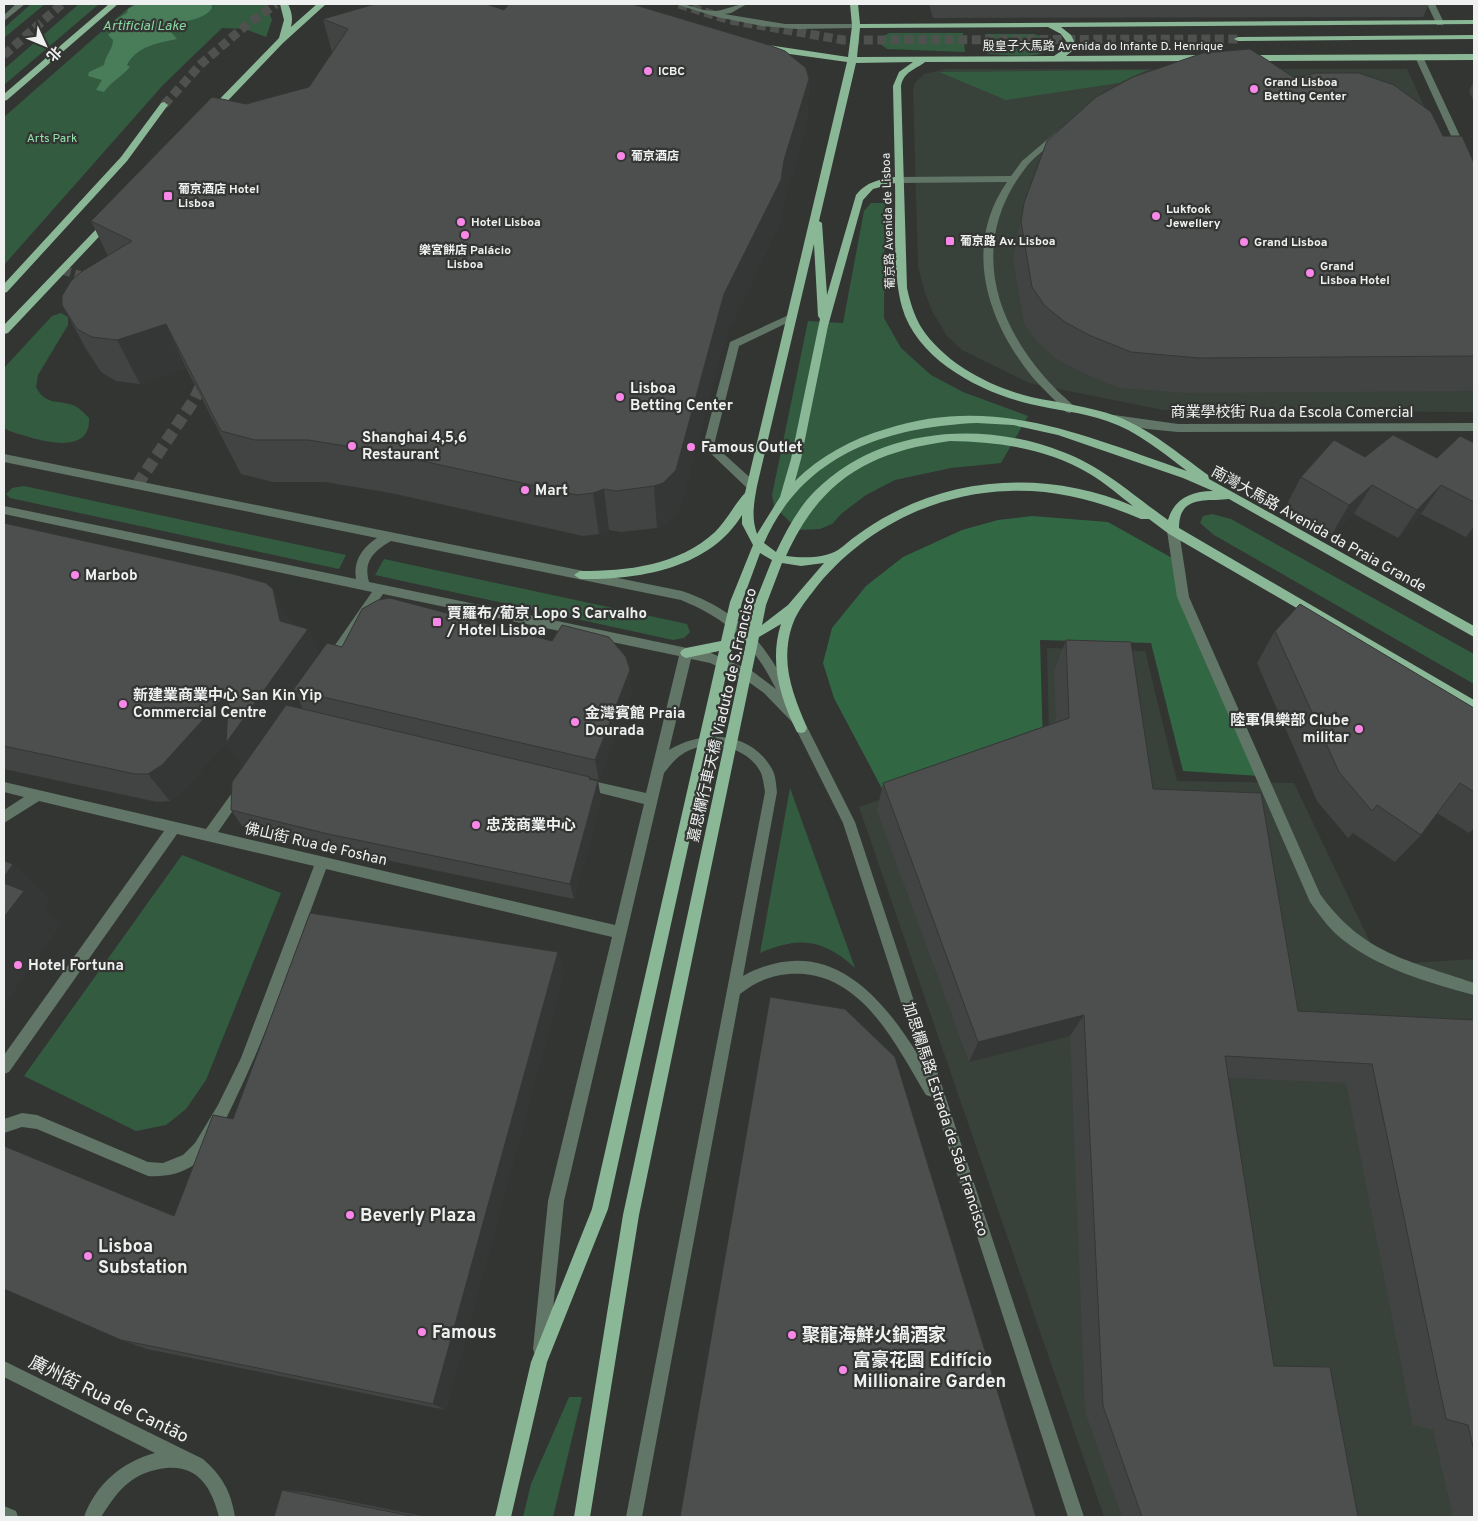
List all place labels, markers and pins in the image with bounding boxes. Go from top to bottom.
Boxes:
place label: ICBC [658,64,685,80]
marker: ICBC [642,65,654,77]
place label: Grand Lisboa Betting Center [1264,75,1346,105]
marker: Grand Lisboa Betting Center [1248,83,1260,95]
place label: 葡京酒店 [631,149,679,165]
marker: 葡京酒店 [615,150,627,162]
place label: 葡京酒店 Hotel Lisboa [178,182,259,212]
marker: 葡京酒店 Hotel Lisboa [162,190,174,202]
place label: Lukfook Jewellery [1166,202,1221,232]
marker: Lukfook Jewellery [1150,210,1162,222]
place label: Hotel Lisboa [471,215,541,231]
marker: Hotel Lisboa [455,216,467,228]
marker: 樂宮餅店 Palácio Lisboa [459,229,471,241]
place label: 葡京路 Av. Lisboa [960,234,1056,250]
marker: 葡京路 Av. Lisboa [944,235,956,247]
place label: Grand Lisboa [1254,235,1328,251]
marker: Grand Lisboa [1238,236,1250,248]
place label: 樂宮餅店 Palácio Lisboa [419,243,511,273]
place label: Grand Lisboa Hotel [1320,259,1390,289]
marker: Grand Lisboa Hotel [1304,267,1316,279]
place label: Lisboa Betting Center [630,380,734,416]
marker: Lisboa Betting Center [614,391,626,403]
place label: Shanghai 4,5,6 Restaurant [362,429,467,465]
place label: Famous Outlet [701,439,802,458]
marker: Shanghai 4,5,6 Restaurant [346,440,358,452]
marker: Famous Outlet [685,441,697,453]
place label: Mart [535,482,568,501]
marker: Mart [519,484,531,496]
place label: Marbob [85,567,138,586]
marker: Marbob [69,569,81,581]
place label: 賈羅布/葡京 Lopo S Carvalho / Hotel Lisboa [446,605,647,641]
marker: 賈羅布/葡京 Lopo S Carvalho / Hotel Lisboa [431,616,443,628]
place label: 新建業商業中心 San Kin Yip Commercial Centre [133,687,322,723]
marker: 新建業商業中心 San Kin Yip Commercial Centre [117,698,129,710]
place label: 金灣賓館 Praia Dourada [585,704,685,741]
place label: 陸軍俱樂部 Clube militar [1230,712,1350,748]
marker: 金灣賓館 Praia Dourada [569,716,581,728]
marker: 陸軍俱樂部 Clube militar [1353,723,1365,735]
place label: 忠茂商業中心 [486,817,576,836]
marker: 忠茂商業中心 [470,819,482,831]
place label: Hotel Fortuna [28,957,124,976]
marker: Hotel Fortuna [12,959,24,971]
place label: Beverly Plaza [360,1205,476,1228]
marker: Beverly Plaza [344,1209,356,1221]
place label: Lisboa Substation [98,1236,188,1280]
marker: Lisboa Substation [82,1250,94,1262]
place label: Famous [432,1322,497,1345]
place label: 聚龍海鮮火鍋酒家 [802,1325,946,1348]
marker: Famous [416,1326,428,1338]
marker: 聚龍海鮮火鍋酒家 [786,1329,798,1341]
place label: 富豪花園 Edifício Millionaire Garden [853,1349,1006,1394]
marker: 富豪花園 Edifício Millionaire Garden [837,1364,849,1376]

